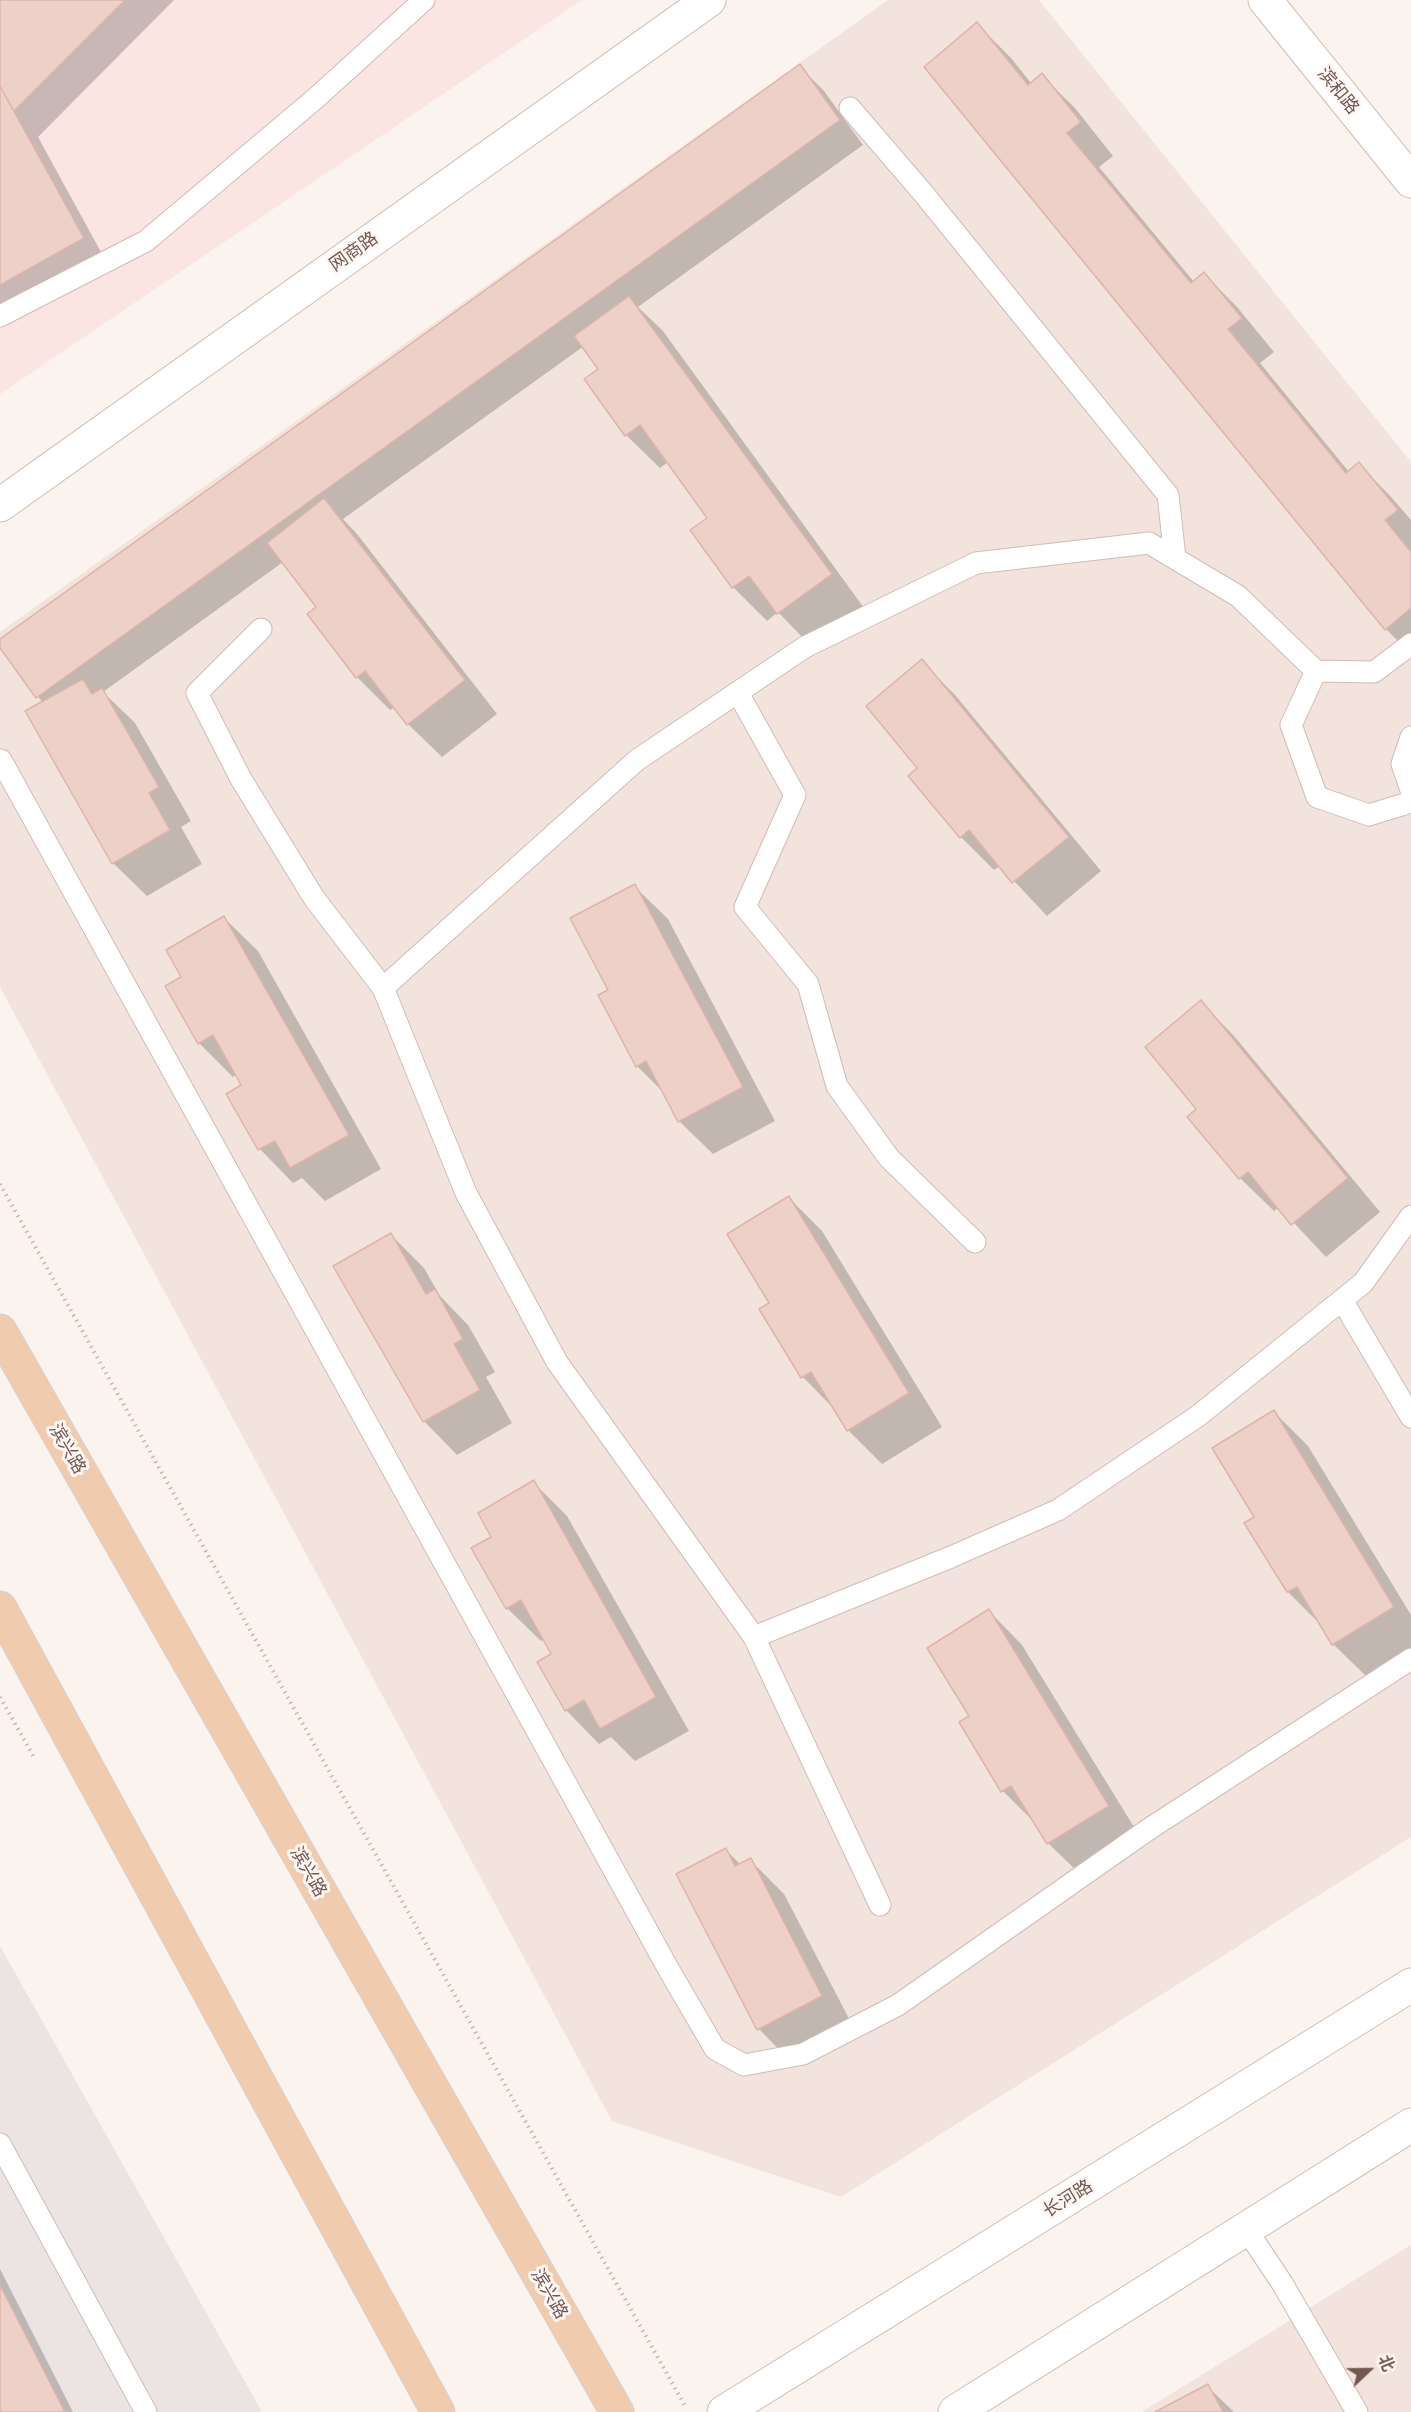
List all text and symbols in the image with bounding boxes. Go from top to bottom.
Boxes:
street label: 滨和路 [1313,63,1363,119]
street label: 网商路 [326,228,382,276]
street label: 滨兴路 [44,1420,90,1478]
street label: 滨兴路 [285,1843,331,1901]
street label: 长河路 [1039,2176,1097,2222]
street label: 滨兴路 [526,2265,572,2323]
north arrow [1339,2340,1399,2400]
text: 北 [1374,2352,1398,2374]

